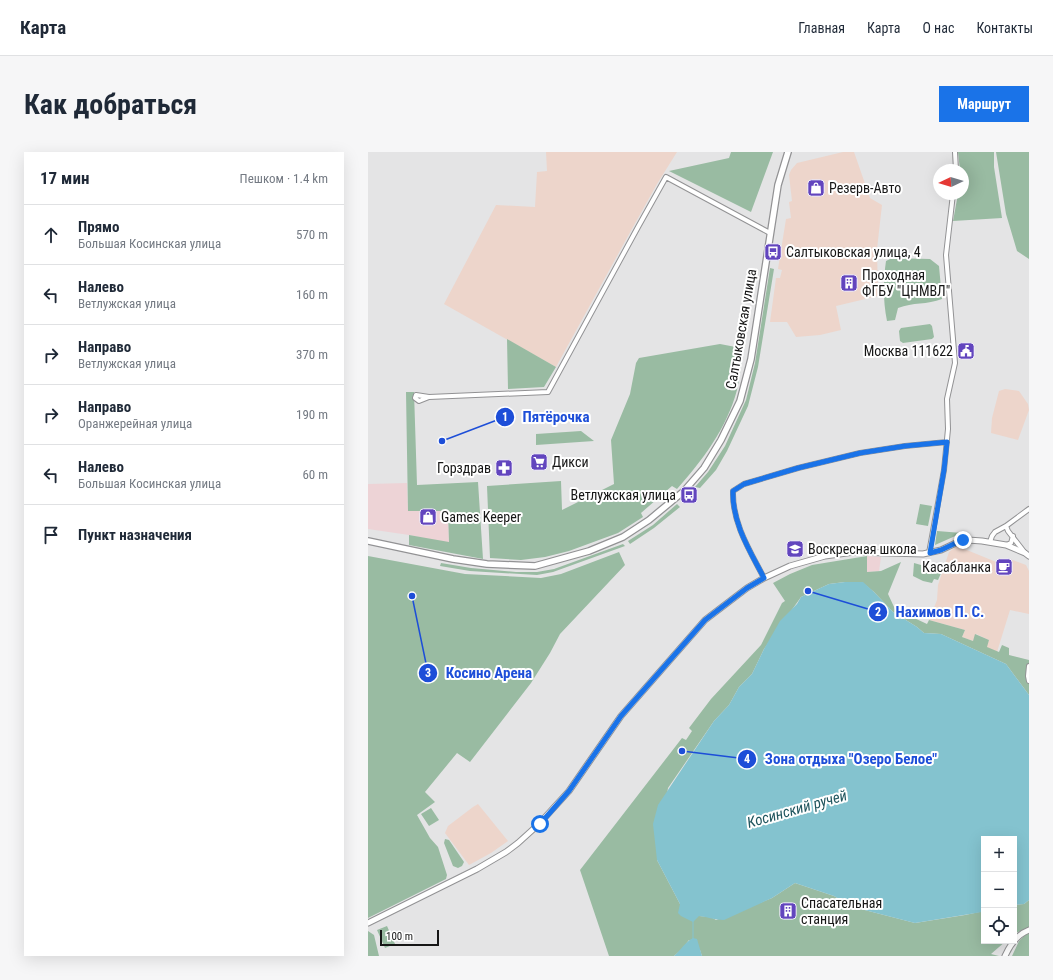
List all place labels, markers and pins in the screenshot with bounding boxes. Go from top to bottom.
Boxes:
shop icon: Резерв-Авто [806,178,826,198]
place label: Резерв-Авто [829,180,901,196]
bus stop icon: Салтыковская улица, 4 [763,242,783,262]
place label: Салтыковская улица, 4 [786,244,921,260]
place label: Проходная ФГБУ "ЦНМВЛ" [862,267,950,299]
building icon: Проходная ФГБУ "ЦНМВЛ" [839,273,859,293]
public building icon: Москва 111622 [956,341,976,361]
place label: Москва 111622 [864,343,953,359]
callout: Пятёрочка [495,403,598,430]
supermarket icon: Дикси [529,452,549,472]
place label: Дикси [552,454,589,470]
pharmacy icon: Горздрав [494,458,514,478]
place label: Горздрав [437,460,491,476]
bus stop icon: Ветлужская улица [679,485,699,505]
place label: Ветлужская улица [571,487,676,503]
shop icon: Games Keeper [418,507,438,527]
place label: Games Keeper [441,509,521,525]
school or university icon: Воскресная школа [785,539,805,559]
place label: Воскресная школа [808,541,917,557]
cafe icon: Касабланка [994,557,1014,577]
place label: Касабланка [922,559,991,575]
callout: Нахимов П. С. [868,598,993,625]
callout: Косино Арена [418,659,541,686]
callout: Зона отдыха "Озеро Белое" [737,745,946,772]
place label: Спасательная станция [801,895,882,927]
building icon: Спасательная станция [778,901,798,921]

